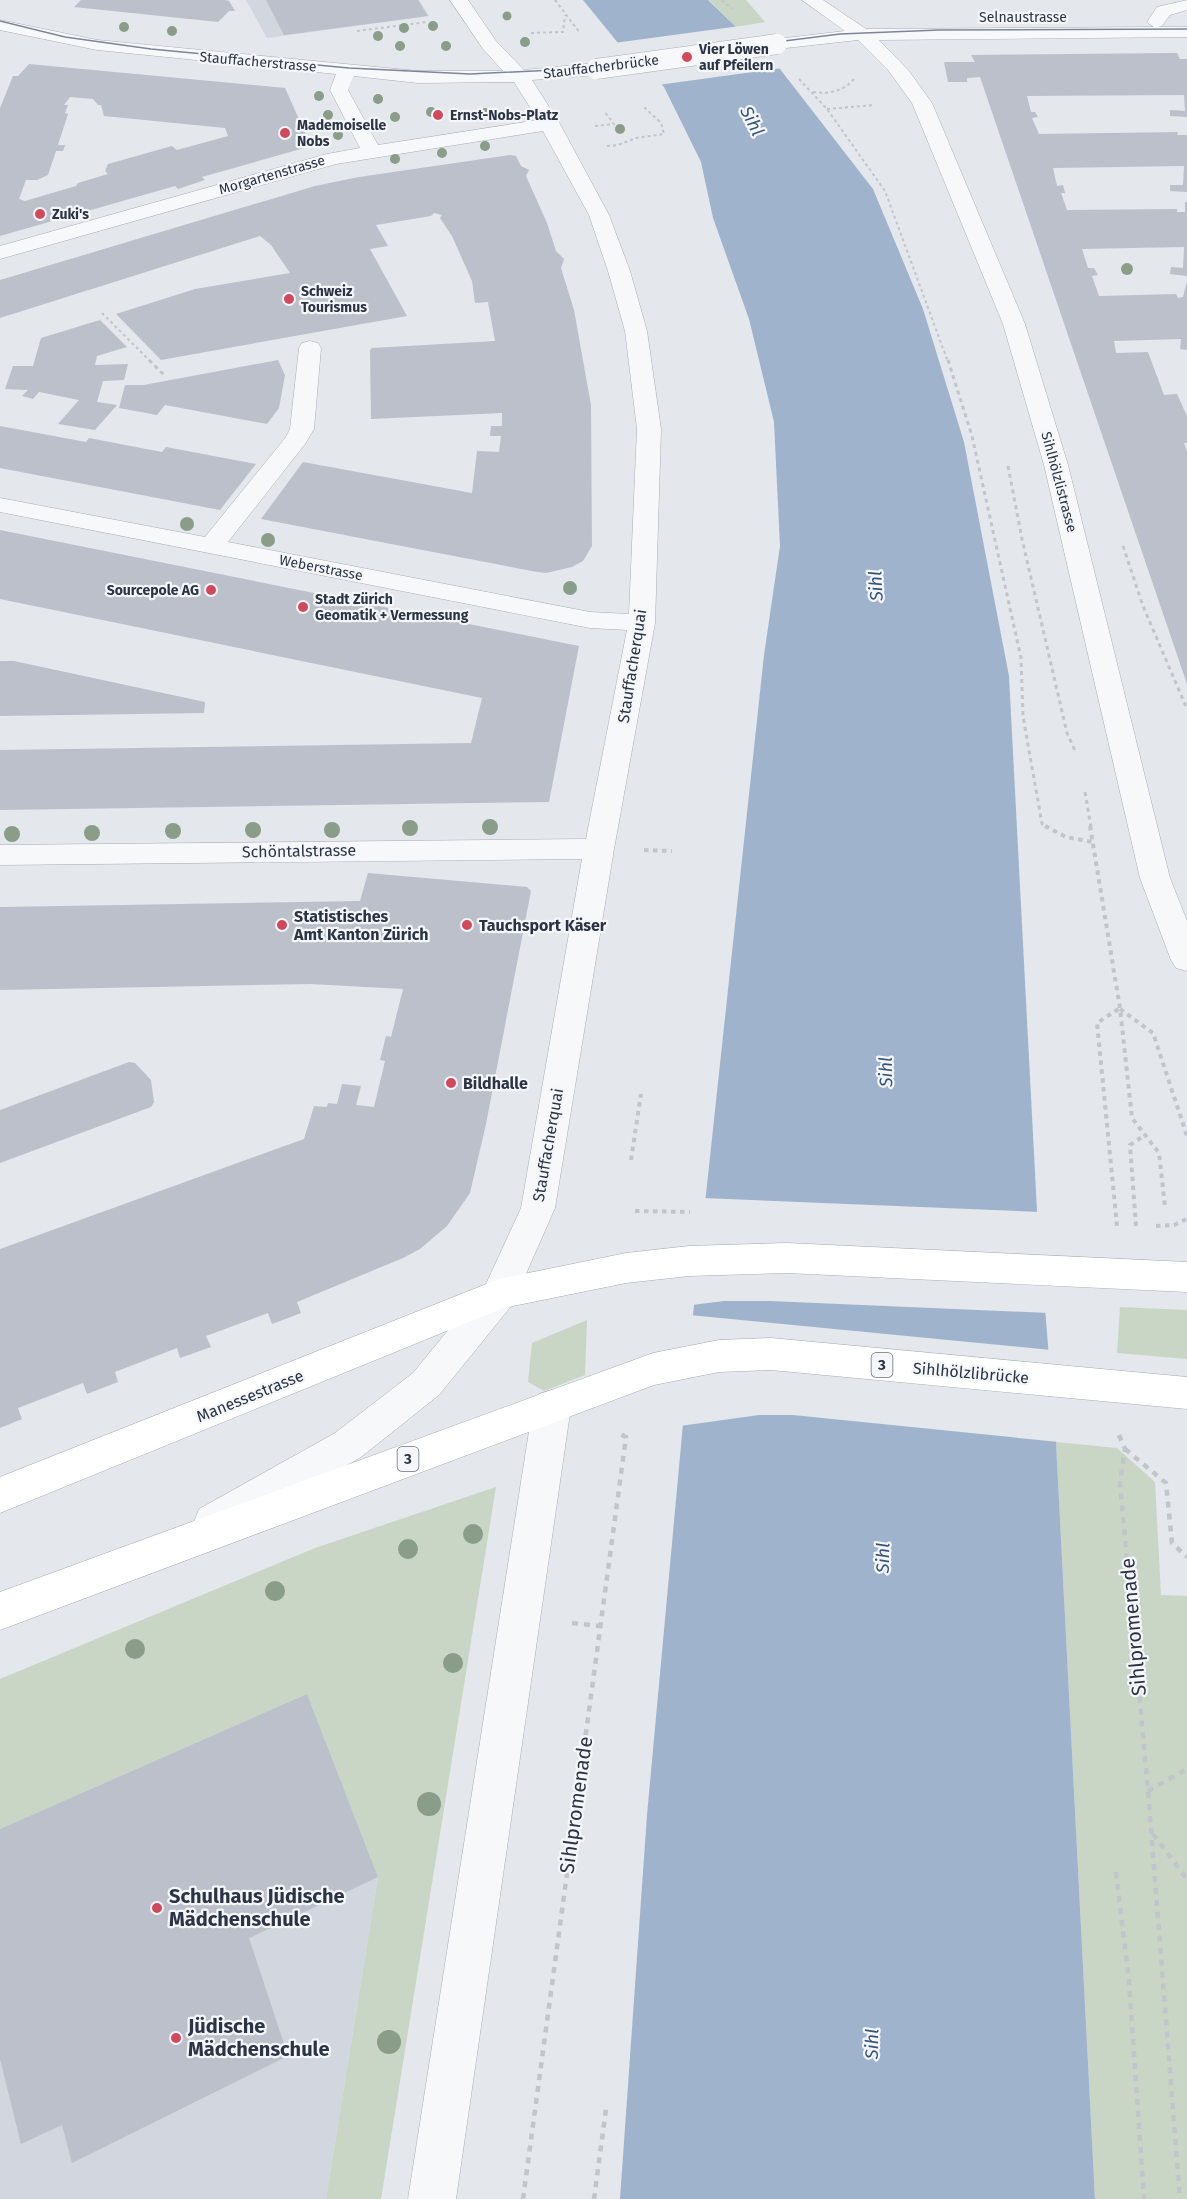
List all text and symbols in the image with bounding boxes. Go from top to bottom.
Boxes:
street label: Selnaustrasse [979,9,1067,26]
place label: Vier Löwen auf Pfeilern [698,41,773,74]
street label: Stauffacherstrasse [199,48,317,76]
marker: Vier Löwen auf Pfeilern [680,50,694,64]
street label: Stauffacherbrücke [542,51,660,83]
water label: Sihl [735,102,769,140]
place label: Ernst-Nobs-Platz [450,107,559,124]
marker: Ernst-Nobs-Platz [431,108,445,122]
place label: Mademoiselle Nobs [297,117,386,150]
marker: Mademoiselle Nobs [278,126,292,140]
street label: Morgartenstrasse [217,152,327,198]
place label: Zuki's [52,206,89,223]
marker: Zuki's [33,207,47,221]
place label: Schweiz Tourismus [301,283,367,316]
marker: Schweiz Tourismus [282,292,296,306]
street label: Sihlhölzlistrasse [1037,430,1081,534]
street label: Weberstrasse [278,552,364,584]
water label: Sihl [864,570,888,603]
place label: Sourcepole AG [107,582,199,599]
marker: Sourcepole AG [204,583,218,597]
place label: Stadt Zürich Geomatik + Vermessung [315,591,469,624]
marker: Stadt Zürich Geomatik + Vermessung [296,600,310,614]
street label: Stauffacherquai [614,608,650,724]
street label: Schöntalstrasse [242,841,356,861]
place label: Statistisches Amt Kanton Zürich [293,907,429,944]
place label: Tauchsport Käser [479,916,607,935]
marker: Statistisches Amt Kanton Zürich [275,918,289,932]
marker: Tauchsport Käser [460,918,474,932]
water label: Sihl [875,1057,897,1088]
place label: Bildhalle [463,1074,528,1093]
marker: Bildhalle [444,1076,458,1090]
street label: Stauffacherquai [529,1087,567,1203]
road number: 3 [872,1353,892,1377]
street label: Sihlhölzlibrücke [912,1358,1030,1388]
street label: Manessestrasse [194,1366,306,1426]
road number: 3 [398,1447,418,1471]
water label: Sihl [872,1543,894,1574]
street label: Sihlpromenade [1115,1557,1151,1697]
street label: Sihlpromenade [554,1735,598,1875]
place label: Schulhaus Jüdische Mädchenschule [169,1884,345,1931]
marker: Schulhaus Jüdische Mädchenschule [150,1901,164,1915]
place label: Jüdische Mädchenschule [187,2014,329,2061]
water label: Sihl [861,2029,883,2060]
marker: Jüdische Mädchenschule [169,2031,183,2045]

